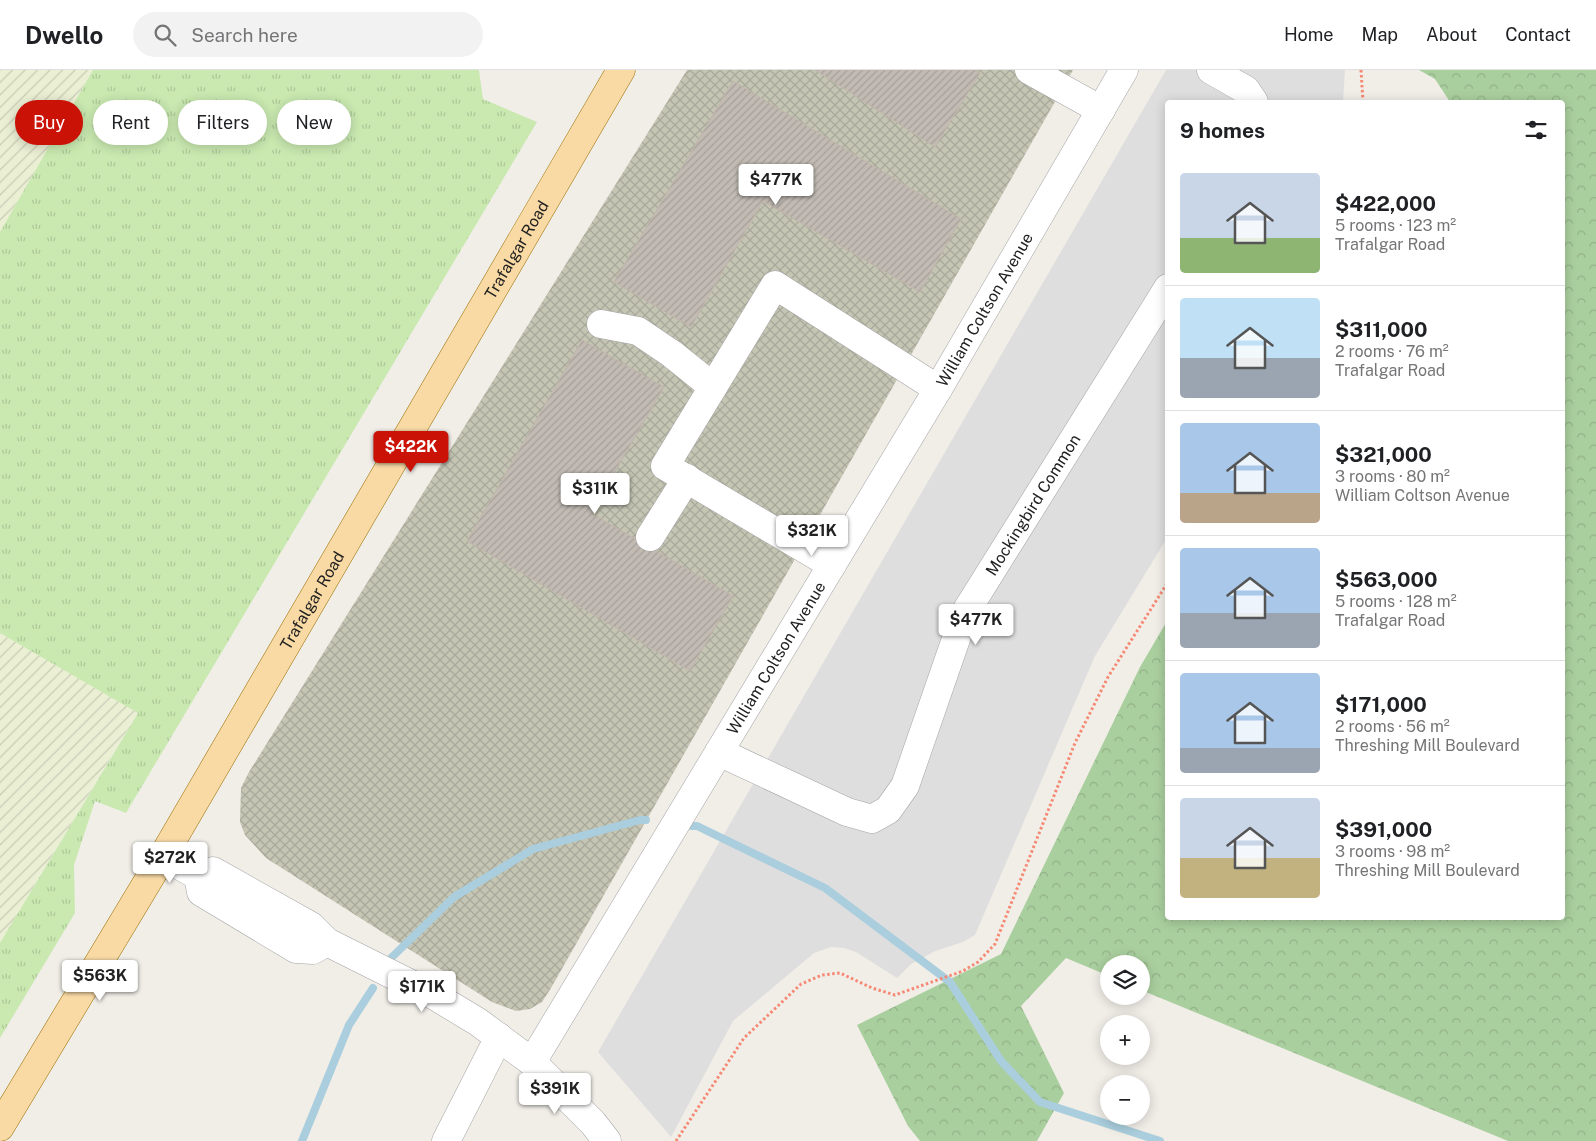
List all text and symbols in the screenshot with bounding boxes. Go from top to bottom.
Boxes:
search box [133,12,483,57]
text: Dwello [25,21,103,49]
icon: search [151,21,179,49]
text: Search here [191,24,298,46]
text: Home [1284,24,1334,45]
text: Map [1362,24,1398,45]
text: About [1426,24,1477,45]
text: Contact [1505,24,1571,45]
chip: Buy [15,100,83,145]
chip: Rent [93,100,168,145]
chip: Filters [178,100,267,145]
chip: New [277,100,351,145]
icon: filters [1522,116,1550,144]
text: 9 homes [1180,118,1265,143]
pin: $477K [741,164,811,206]
text: $477K [750,170,803,189]
text: $422,000 [1335,191,1436,216]
icon: home [1220,193,1280,253]
street label: Trafalgar Road [481,197,553,302]
text: 5 rooms · 123 m² [1335,216,1456,235]
street label: William Coltson Avenue [932,229,1037,390]
text: Trafalgar Road [1335,235,1445,254]
text: $311,000 [1335,317,1428,342]
icon: home [1220,318,1280,378]
text: 2 rooms · 76 m² [1335,342,1449,361]
text: Trafalgar Road [1335,361,1445,380]
pin: $422K [376,430,446,473]
street label: Mockingbird Common [982,431,1084,579]
text: $422K [384,437,438,456]
text: $321,000 [1335,442,1432,467]
icon: home [1220,443,1280,503]
text: 3 rooms · 80 m² [1335,467,1450,486]
pin: $311K [560,472,630,515]
text: $311K [572,479,618,498]
text: William Coltson Avenue [1335,486,1510,505]
pin: $321K [777,514,847,557]
text: $321K [787,521,837,540]
street label: Trafalgar Road [276,548,348,653]
text: $563,000 [1335,567,1438,592]
icon: home [1220,568,1280,628]
street label: William Coltson Avenue [723,578,830,738]
text: 5 rooms · 128 m² [1335,592,1457,611]
pin: $477K [941,604,1011,646]
text: $477K [950,610,1003,629]
text: Trafalgar Road [1335,611,1445,630]
text: $171,000 [1335,692,1427,717]
icon: home [1220,693,1280,753]
text: 2 rooms · 56 m² [1335,717,1450,736]
text: Threshing Mill Boulevard [1335,736,1520,755]
text: $391,000 [1335,817,1432,842]
icon: home [1220,818,1280,878]
pin: $272K [135,842,205,884]
text: 3 rooms · 98 m² [1335,842,1450,861]
text: $272K [144,848,196,867]
text: Threshing Mill Boulevard [1335,861,1520,880]
map controls [1100,955,1150,1125]
button: layers [1100,955,1150,1005]
pin: $563K [65,960,135,1002]
text: $563K [73,966,127,985]
pin: $171K [387,970,457,1013]
text: $171K [399,977,445,996]
button: + [1100,1015,1150,1065]
pin: $391K [520,1072,590,1115]
button: − [1100,1075,1150,1125]
text: $391K [530,1079,580,1098]

